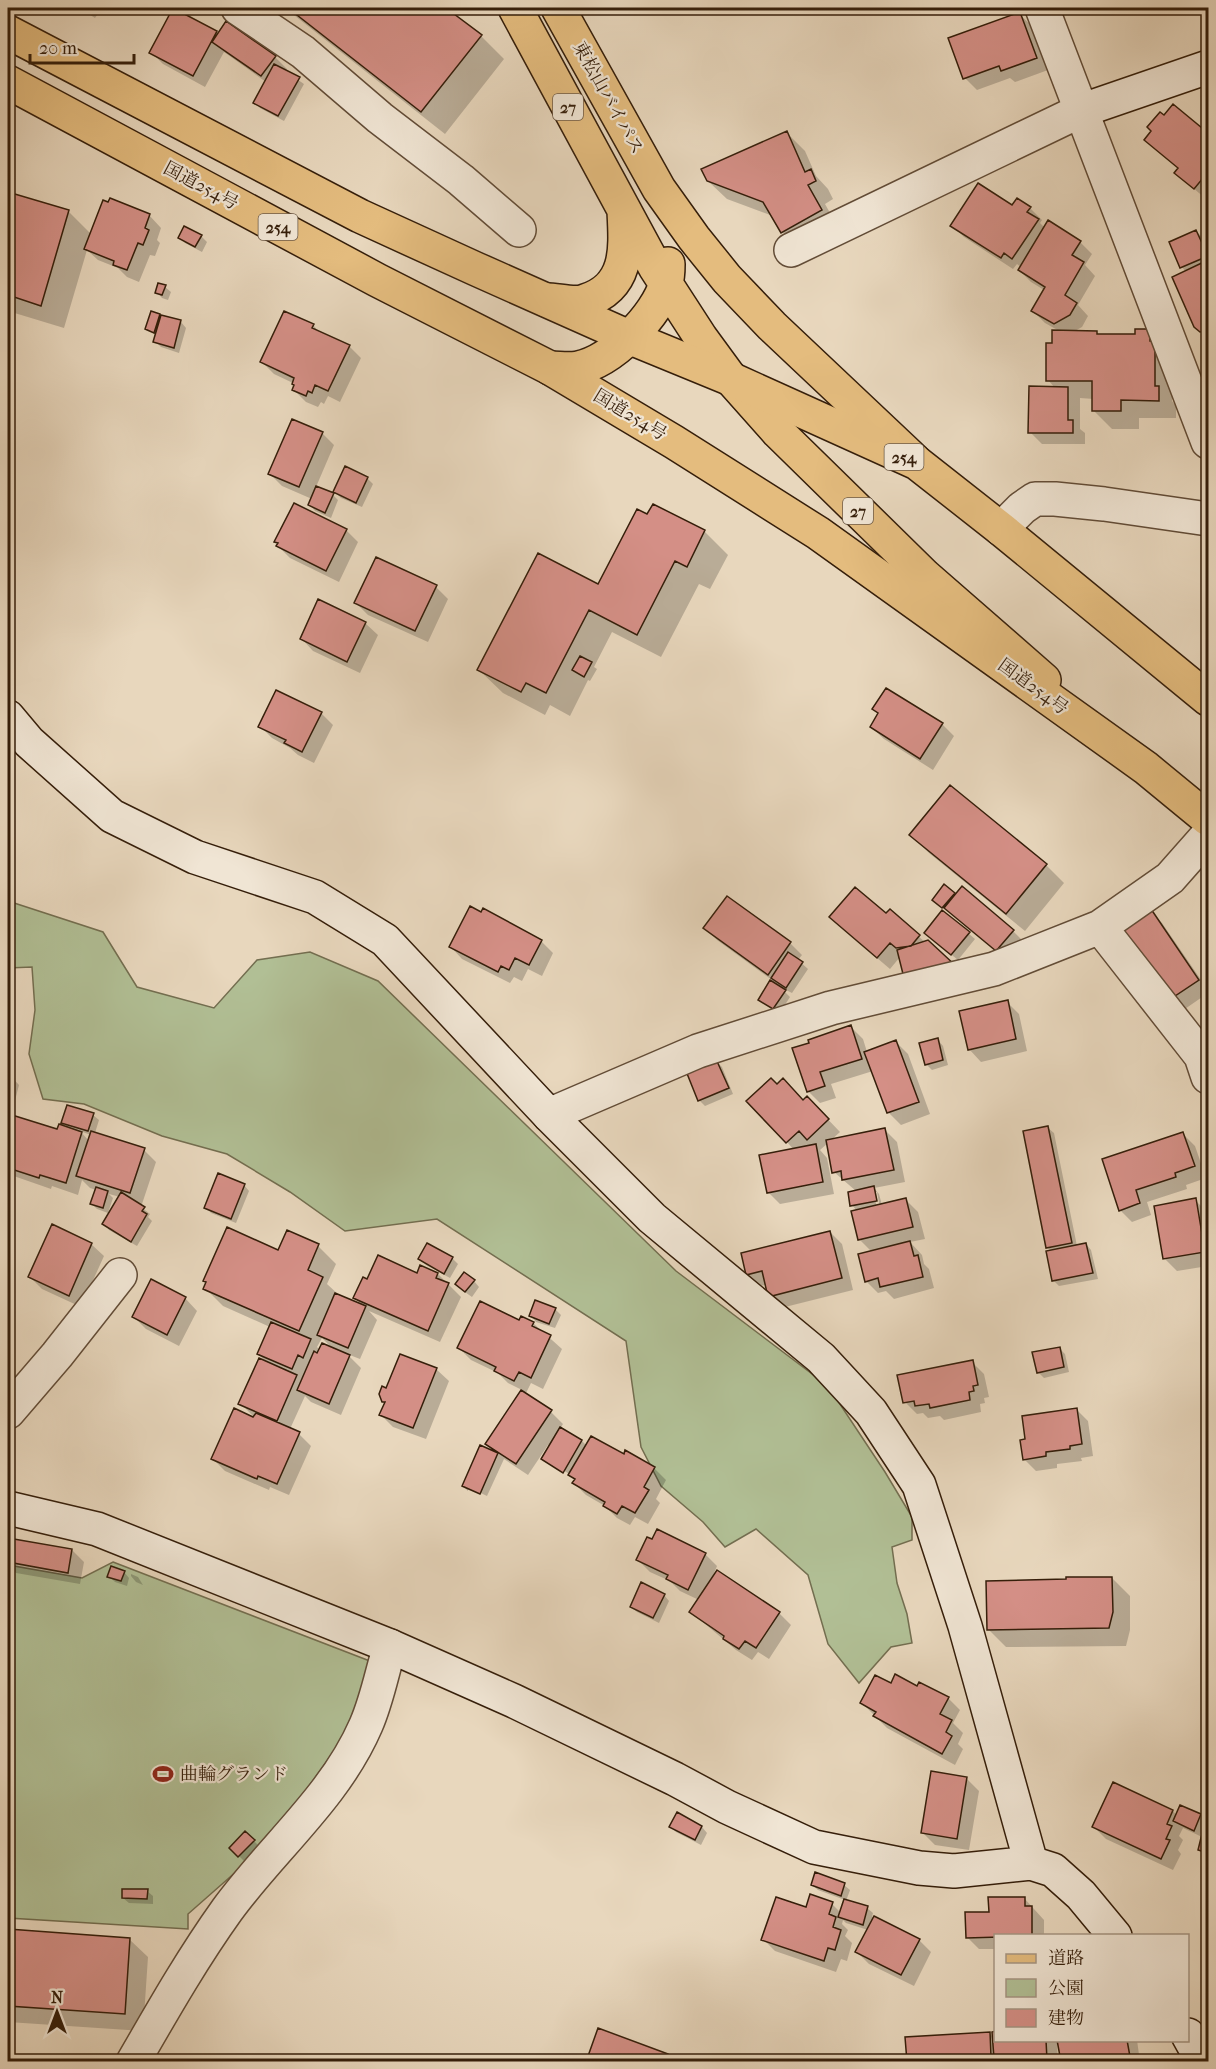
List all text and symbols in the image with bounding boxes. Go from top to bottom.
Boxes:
scale bar [30,27,134,65]
text: 20 m [39,38,77,59]
street label: 東松山バイパス [568,38,648,158]
road number: 27 [553,94,583,120]
street label: 国道254号 [160,158,242,214]
road number: 254 [258,214,298,240]
street label: 国道254号 [590,385,670,445]
road number: 254 [884,444,924,470]
road number: 27 [843,498,873,524]
street label: 国道254号 [994,655,1072,719]
sports icon: 曲輪グランド [151,1762,175,1786]
place label: 曲輪グランド [180,1764,288,1785]
legend [994,1934,1189,2042]
text: 道路 [1048,1948,1084,1969]
text: 公園 [1048,1978,1084,1999]
north arrow [27,1982,87,2042]
text: N [51,1988,64,2007]
text: 建物 [1048,2008,1084,2029]

